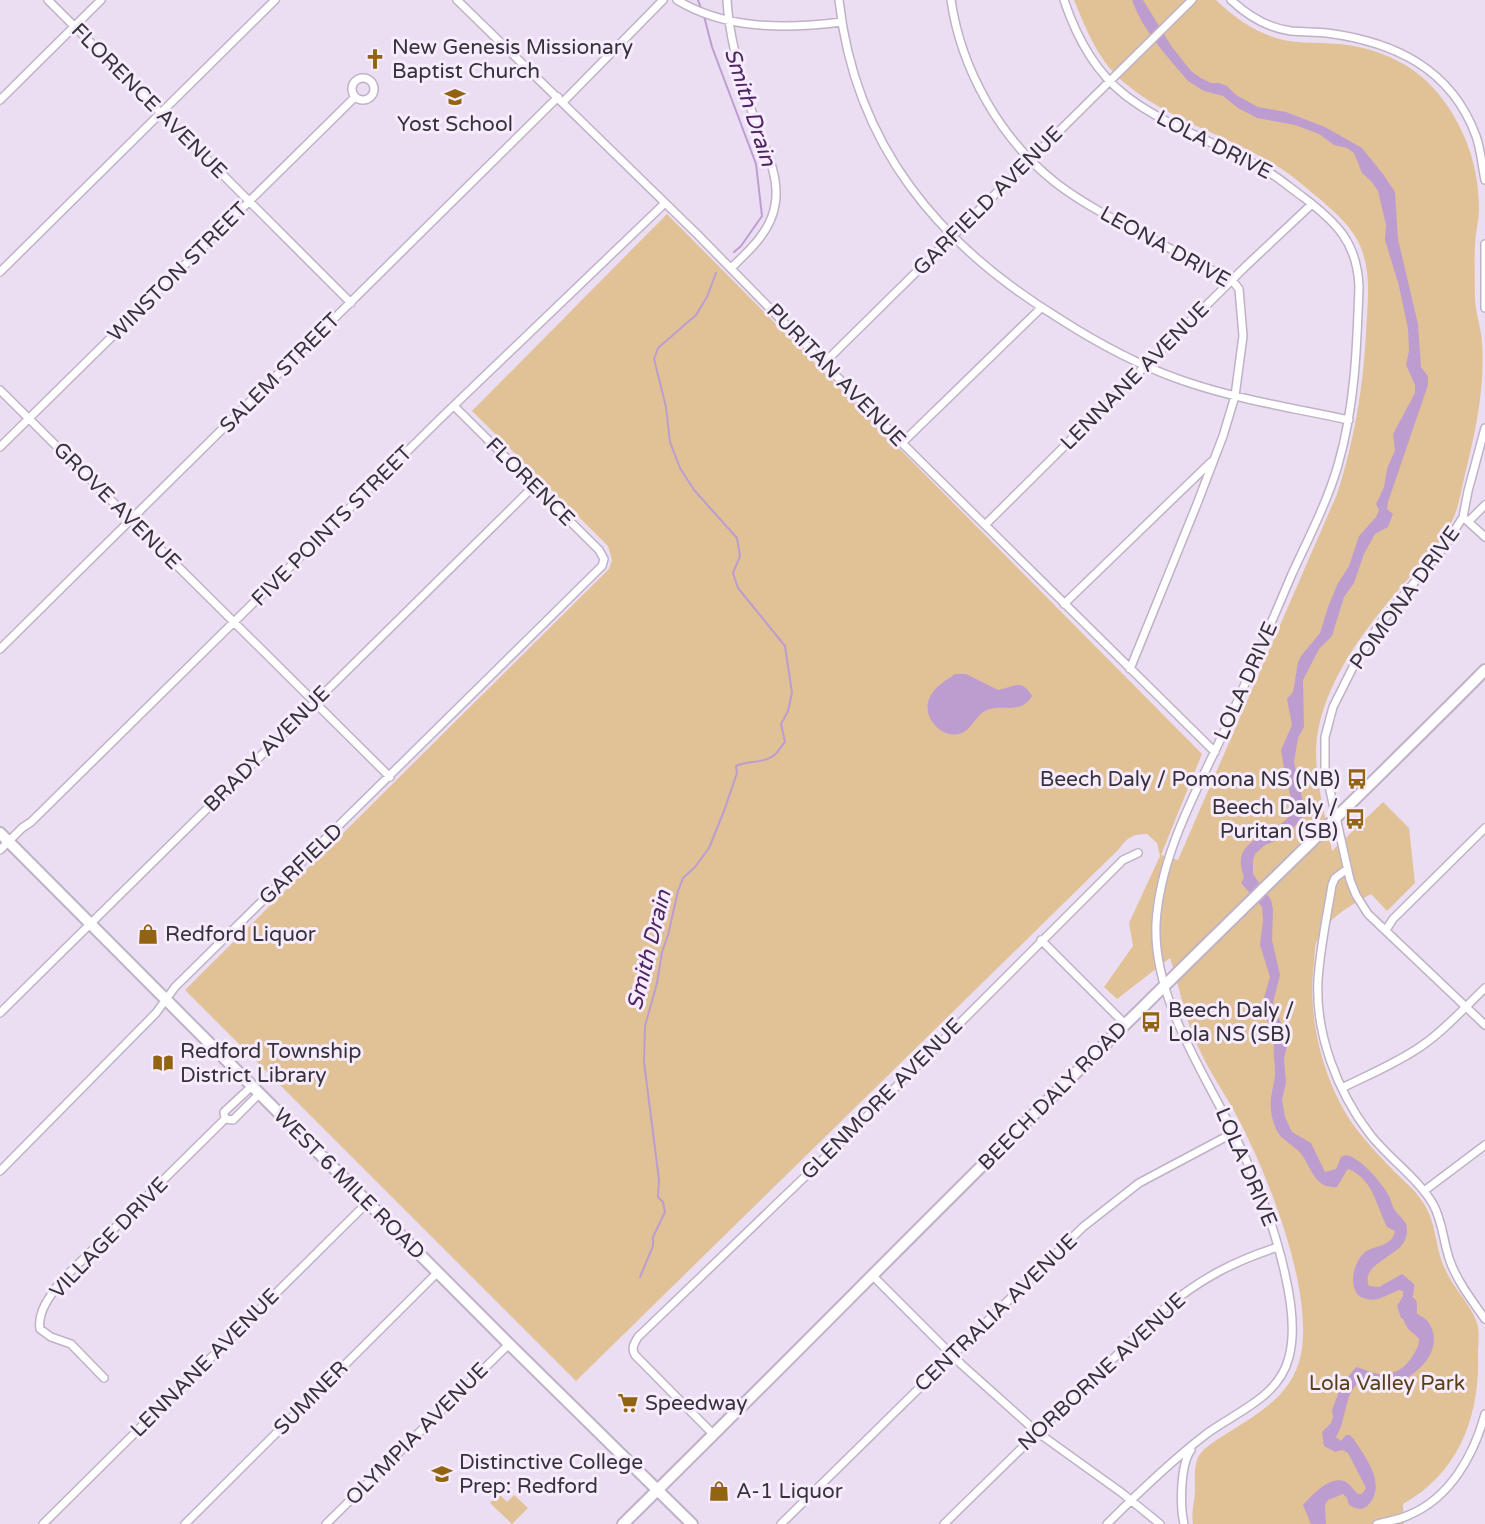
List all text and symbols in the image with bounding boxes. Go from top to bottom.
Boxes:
street label: FLORENCE AVENUE [66,18,232,184]
place label: New Genesis Missionary Baptist Church [392,35,633,84]
water label: Smith Drain [719,45,781,170]
church icon: New Genesis Missionary Baptist Church [363,47,387,71]
school or university icon: Yost School [443,85,467,109]
street label: LOLA DRIVE [1152,105,1276,185]
place label: Yost School [397,112,513,137]
street label: GARFIELD AVENUE [908,121,1068,281]
street label: WINSTON STREET [103,197,253,347]
street label: LEONA DRIVE [1095,201,1235,293]
street label: LENNANE AVENUE [1056,297,1214,455]
street label: PURITAN AVENUE [761,298,911,452]
street label: SALEM STREET [215,308,345,438]
street label: FLORENCE [480,432,580,532]
street label: GROVE AVENUE [48,437,186,575]
street label: FIVE POINTS STREET [246,440,418,612]
street label: POMONA DRIVE [1345,521,1465,675]
street label: LOLA DRIVE [1209,618,1283,744]
street label: BRADY AVENUE [199,681,335,817]
place label: Beech Daly / Pomona NS (NB) [1040,767,1340,792]
bus stop icon: Beech Daly / Pomona NS (NB) [1345,767,1369,791]
place label: Beech Daly / Puritan (SB) [1212,795,1338,844]
bus stop icon: Beech Daly / Puritan (SB) [1343,807,1367,831]
street label: GARFIELD [254,818,348,910]
water label: Smith Drain [622,887,677,1013]
shop icon: Redford Liquor [136,922,160,946]
place label: Redford Liquor [165,922,316,947]
place label: Beech Daly / Lola NS (SB) [1168,998,1294,1047]
bus stop icon: Beech Daly / Lola NS (SB) [1139,1010,1163,1034]
street label: GLENMORE AVENUE [796,1013,968,1185]
street label: BEECH DALY ROAD [973,1016,1133,1176]
place label: Redford Township District Library [180,1039,362,1088]
library icon: Redford Township District Library [151,1051,175,1075]
street label: WEST 6 MILE ROAD [268,1103,430,1265]
street label: LOLA DRIVE [1210,1104,1282,1230]
street label: VILLAGE DRIVE [45,1172,173,1304]
street label: CENTRALIA AVENUE [909,1229,1083,1397]
street label: LENNANE AVENUE [126,1284,284,1442]
street label: NORBORNE AVENUE [1013,1288,1191,1456]
street label: SUMNER [269,1356,353,1440]
street label: OLYMPIA AVENUE [341,1358,493,1510]
park label: Lola Valley Park [1309,1371,1465,1396]
supermarket icon: Speedway [616,1391,640,1415]
place label: Speedway [645,1391,747,1416]
place label: Distinctive College Prep: Redford [459,1450,643,1499]
school or university icon: Distinctive College Prep: Redford [430,1462,454,1486]
shop icon: A-1 Liquor [707,1479,731,1503]
place label: A-1 Liquor [736,1479,843,1504]

